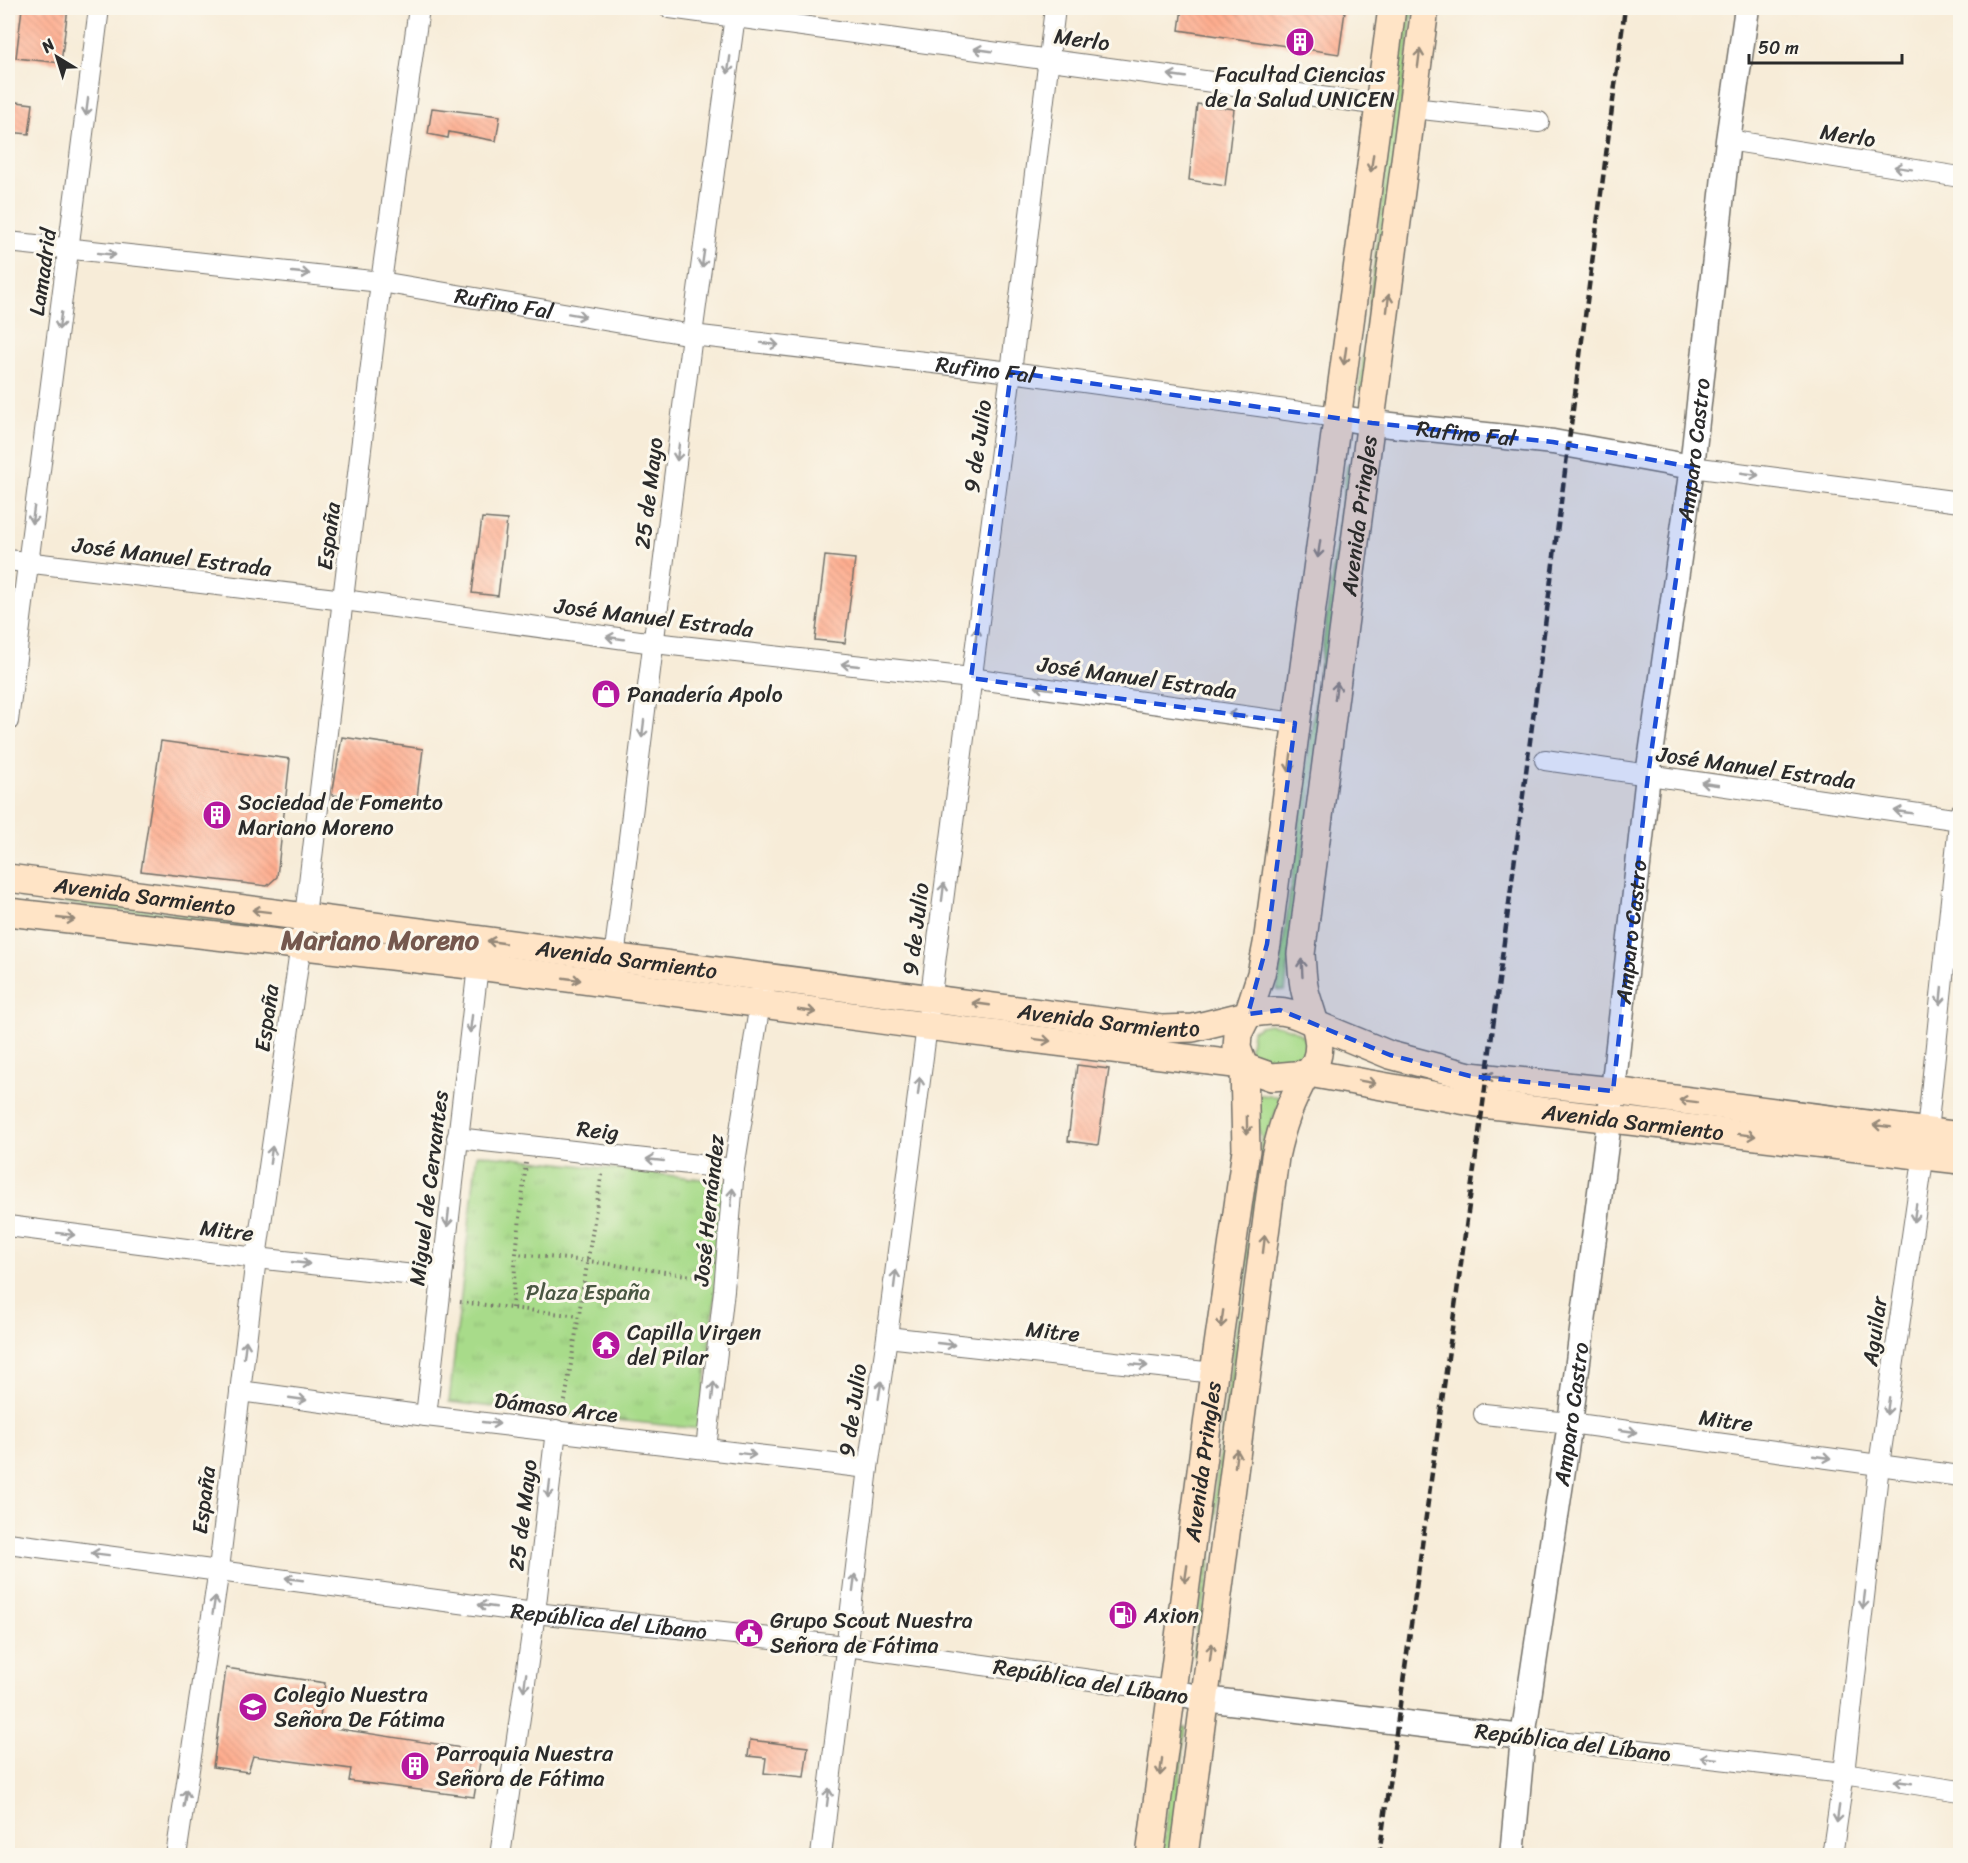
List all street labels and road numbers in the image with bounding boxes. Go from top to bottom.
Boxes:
street label: Merlo [1052,16,1112,63]
street label: Merlo [1817,112,1878,159]
street label: Lamadrid [17,225,68,318]
street label: Rufino Fal [452,276,557,331]
street label: Rufino Fal [934,344,1038,395]
street label: Amparo Castro [1665,376,1722,525]
street label: 9 de Julio [952,397,1003,495]
street label: Rufino Fal [1414,409,1518,458]
street label: Avenida Pringles [1329,432,1389,599]
street label: 25 de Mayo [622,435,675,551]
street label: España [305,499,352,572]
street label: José Manuel Estrada [69,525,275,588]
street label: José Manuel Estrada [551,586,757,649]
street label: José Manuel Estrada [1034,644,1240,711]
street label: José Manuel Estrada [1653,734,1859,801]
street label: Amparo Castro [1604,858,1658,1007]
street label: Avenida Sarmiento [51,865,238,928]
street label: 9 de Julio [890,880,941,978]
street label: Avenida Sarmiento [533,928,720,991]
street label: España [242,981,291,1054]
street label: Avenida Sarmiento [1015,991,1204,1049]
street label: Miguel de Cervantes [397,1087,460,1288]
street label: Avenida Sarmiento [1539,1092,1726,1152]
street label: Reig [575,1109,621,1152]
street label: José Hernández [681,1132,736,1289]
street label: Mitre [198,1208,256,1253]
street label: Aguilar [1850,1293,1899,1369]
street label: Mitre [1024,1309,1082,1354]
street label: Amparo Castro [1542,1340,1600,1490]
street label: 9 de Julio [827,1361,878,1459]
street label: Avenida Pringles [1173,1378,1233,1545]
street label: Dámaso Arce [492,1381,620,1434]
street label: Mitre [1696,1397,1755,1444]
street label: 25 de Mayo [496,1457,549,1573]
street label: España [180,1463,227,1536]
street label: República del Líbano [508,1591,709,1651]
street label: República del Líbano [991,1647,1191,1716]
street label: República del Líbano [1473,1711,1673,1774]

